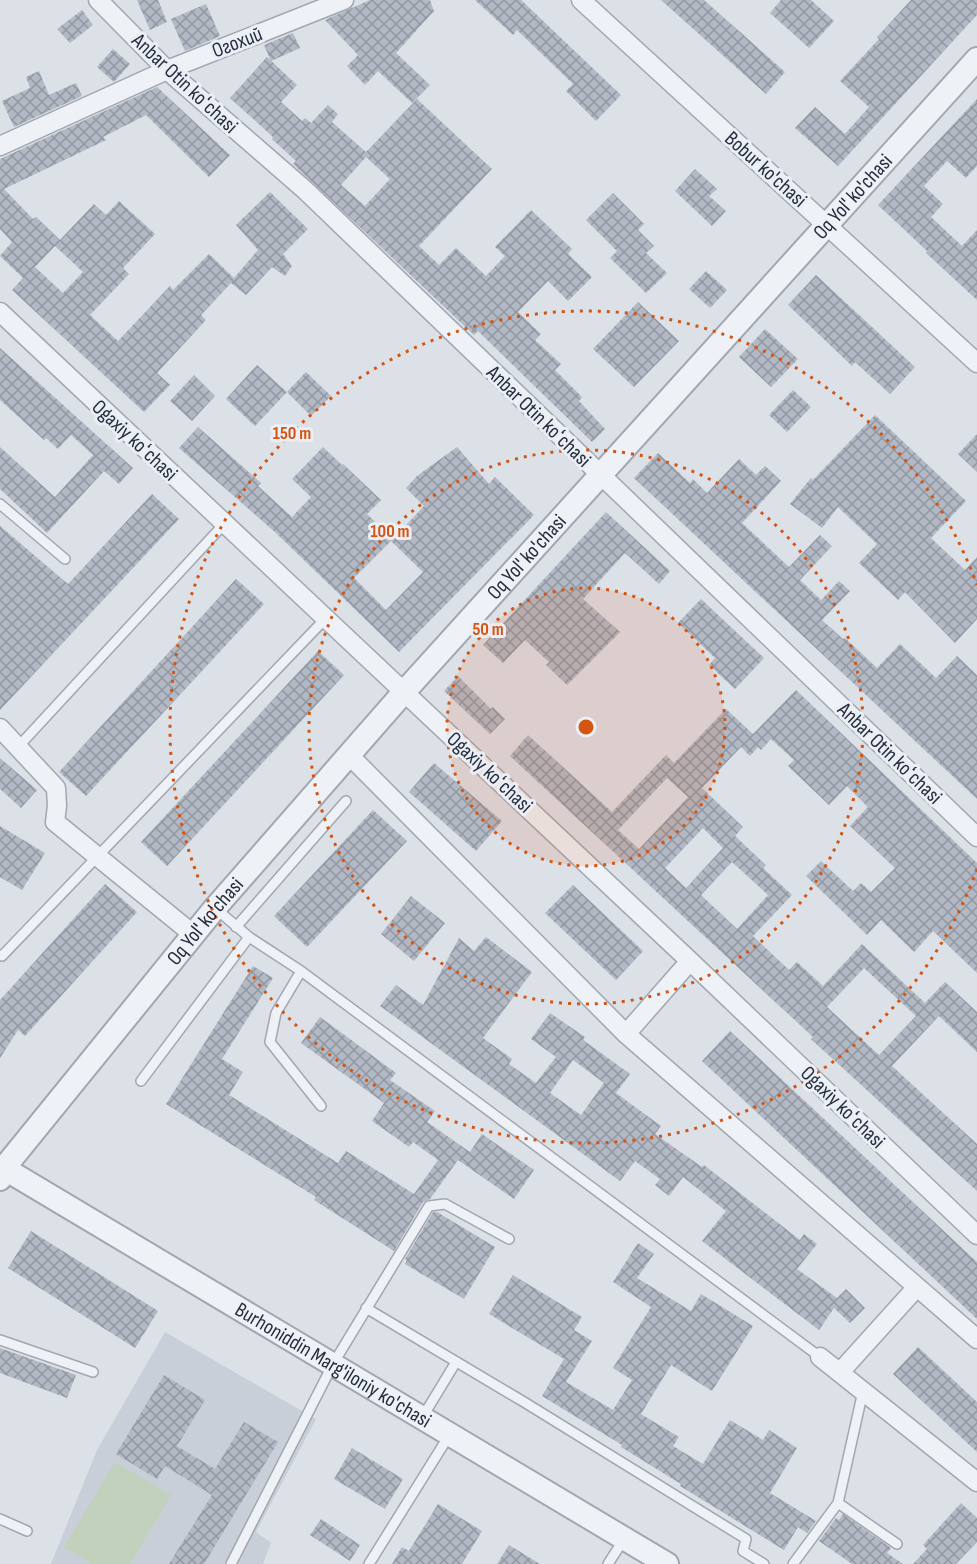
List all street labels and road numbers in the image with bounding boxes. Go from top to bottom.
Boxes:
street label: Огохий [208,21,266,63]
street label: Anbar Otin koʻchasi [126,27,243,139]
street label: Bobur ko'chasi [720,126,812,213]
street label: Oq Yol' ko'chasi [808,149,898,244]
street label: Anbar Otin koʻchasi [481,360,596,472]
street label: Ogaxiy koʻchasi [87,394,183,486]
street label: Oq Yol' ko'chasi [482,509,572,605]
street label: Anbar Otin koʻchasi [832,697,947,809]
street label: Ogaxiy koʻchasi [442,726,538,818]
street label: Oq Yol' ko'chasi [162,873,249,970]
street label: Ogaxiy koʻchasi [795,1061,890,1154]
street label: Burhoniddin Marg'iloniy ko'chasi [230,1297,435,1433]

